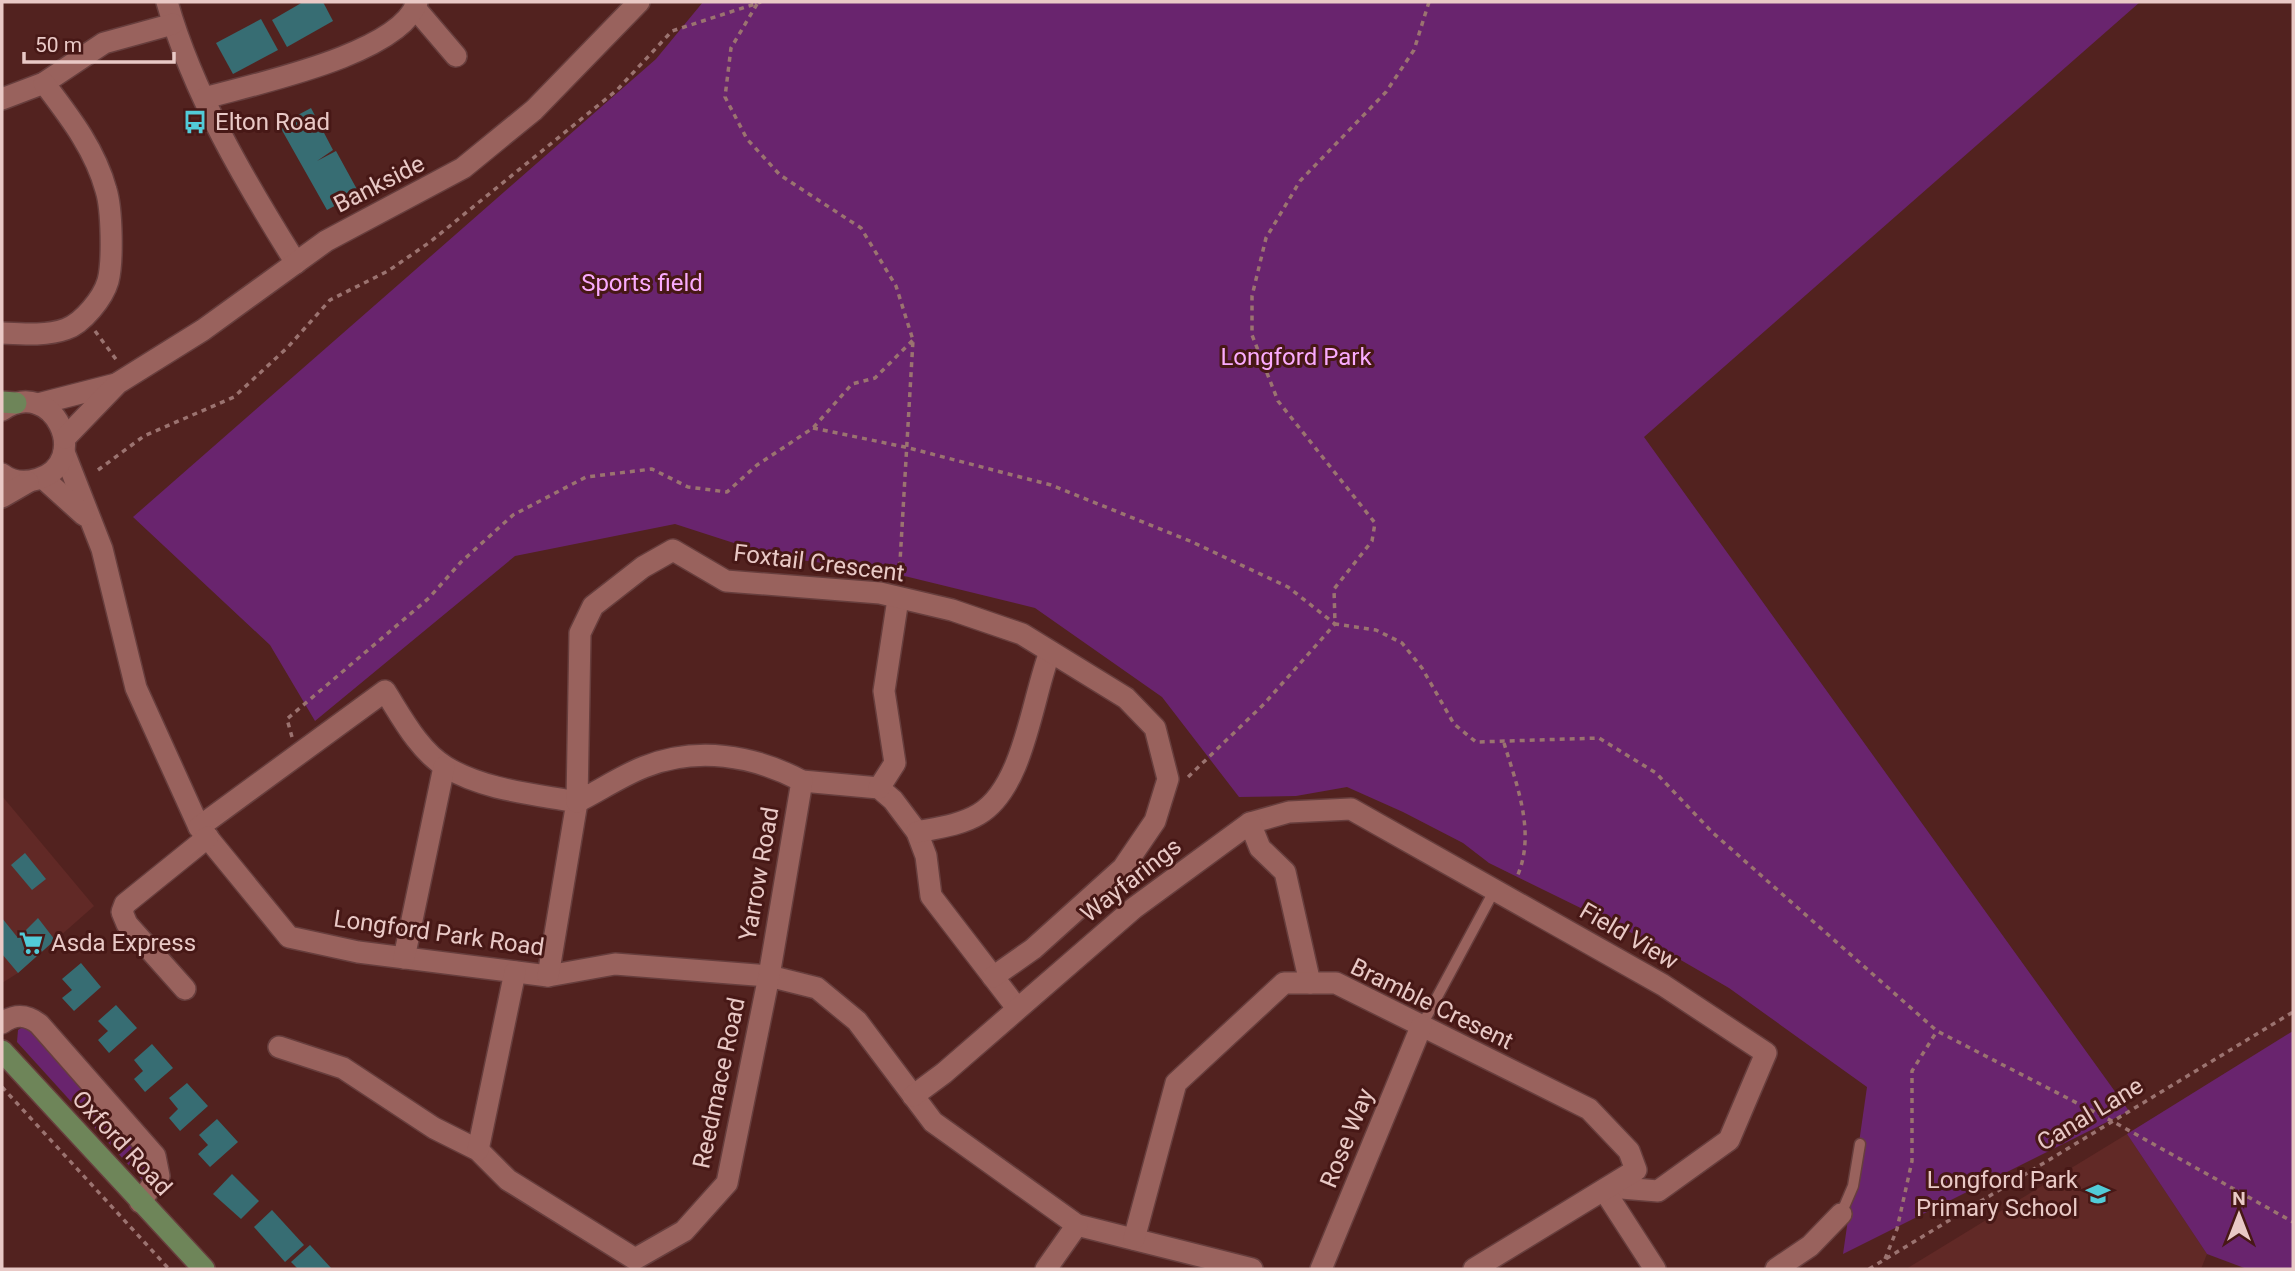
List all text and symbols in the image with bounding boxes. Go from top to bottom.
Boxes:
scale bar [24,21,175,65]
text: 50 m [35,33,82,57]
bus stop icon: Elton Road [181,108,209,136]
place label: Elton Road [215,108,330,136]
street label: Bankside [329,149,429,219]
park label: Sports field [581,269,703,297]
park label: Longford Park [1220,343,1372,371]
street label: Foxtail Crescent [732,539,906,587]
street label: Yarrow Road [733,805,785,943]
street label: Wayfarings [1075,832,1187,928]
street label: Field View [1575,897,1683,975]
street label: Longford Park Road [332,904,546,962]
supermarket icon: Asda Express [17,929,45,957]
place label: Asda Express [51,929,196,957]
street label: Bramble Cresent [1346,953,1518,1055]
street label: Reedmace Road [687,995,751,1171]
street label: Canal Lane [2032,1071,2148,1157]
street label: Rose Way [1314,1084,1380,1192]
street label: Oxford Road [66,1085,178,1201]
place label: Longford Park Primary School [1916,1166,2079,1222]
school or university icon: Longford Park Primary School [2084,1180,2112,1208]
north arrow [2204,1180,2274,1250]
text: N [2232,1187,2246,1210]

